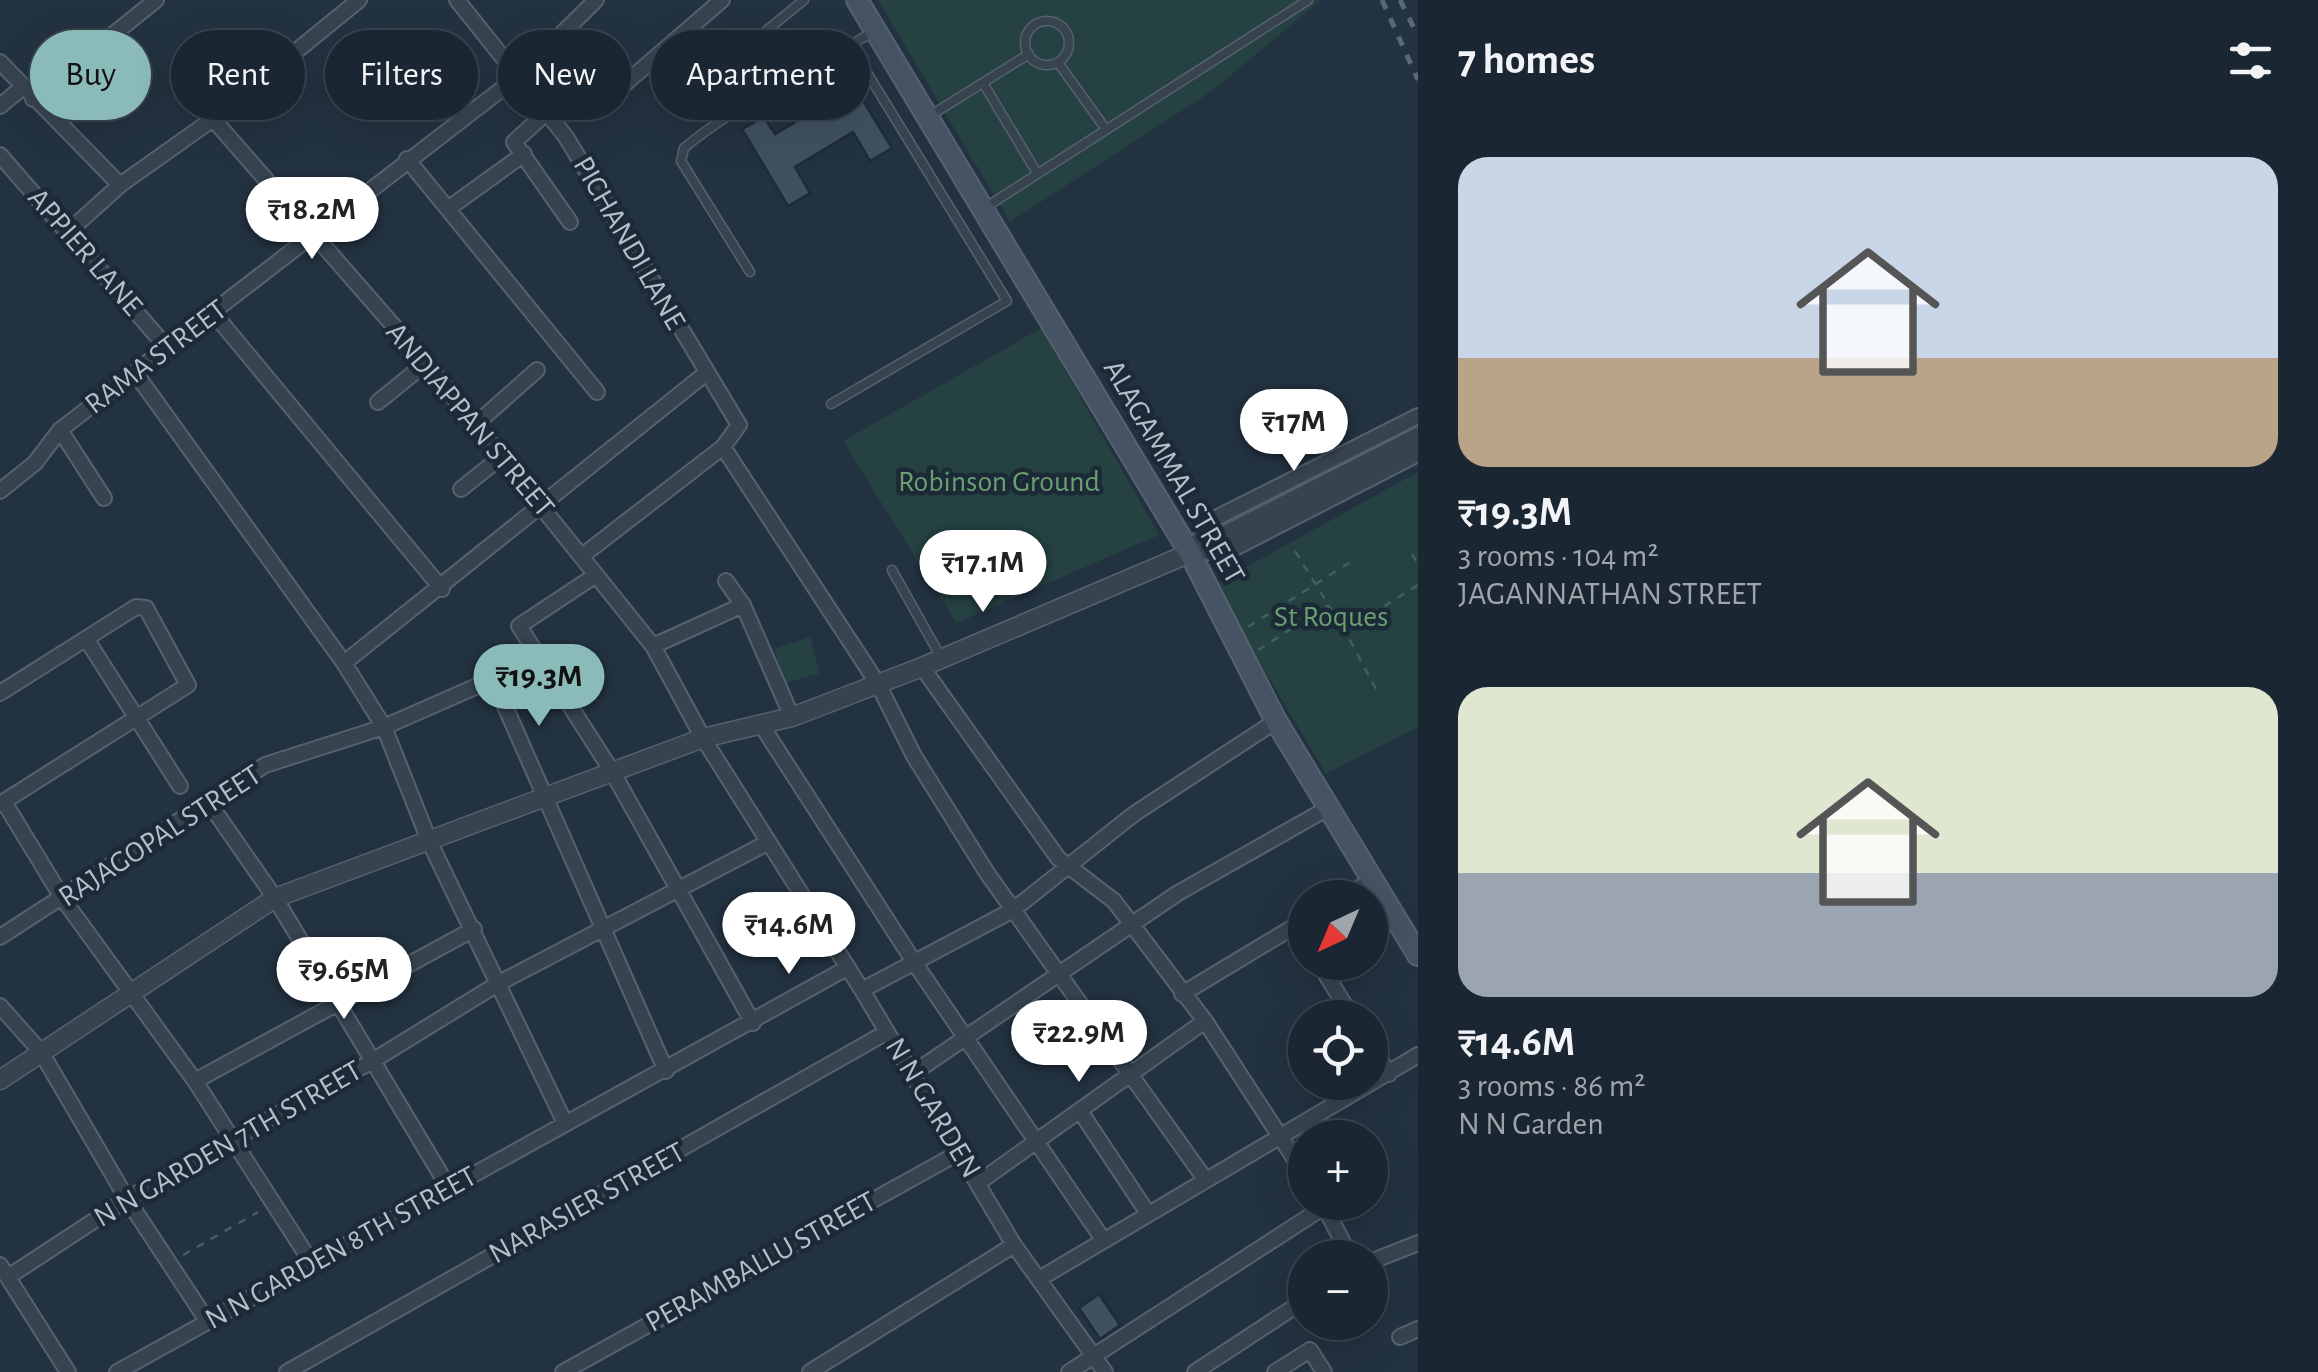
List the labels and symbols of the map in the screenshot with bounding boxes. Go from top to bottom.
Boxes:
street label: PICHANDI LANE [567,151,691,335]
pin: ₹18.2M [231,177,393,262]
street label: APPIER LANE [22,183,148,321]
street label: RAMA STREET [80,294,233,420]
street label: ANDIAPPAN STREET [380,317,560,523]
street label: ALAGAMMAL STREET [1098,355,1250,589]
pin: ₹17M [1235,389,1353,474]
park label: Robinson Ground [898,467,1100,497]
pin: ₹17.1M [902,530,1064,615]
park label: St Roques [1274,602,1388,632]
pin: ₹19.3M [458,644,620,729]
street label: RAJAGOPAL STREET [53,759,267,913]
north arrow [1288,880,1388,980]
pin: ₹14.6M [708,892,870,977]
pin: ₹9.65M [263,937,425,1022]
pin: ₹22.9M [998,1000,1160,1085]
street label: N N GARDEN [880,1033,986,1183]
street label: N N GARDEN 7TH STREET [89,1055,367,1233]
street label: NARASIER STREET [484,1137,690,1269]
street label: N N GARDEN 8TH STREET [200,1161,482,1335]
street label: PERAMBALLU STREET [641,1186,882,1338]

